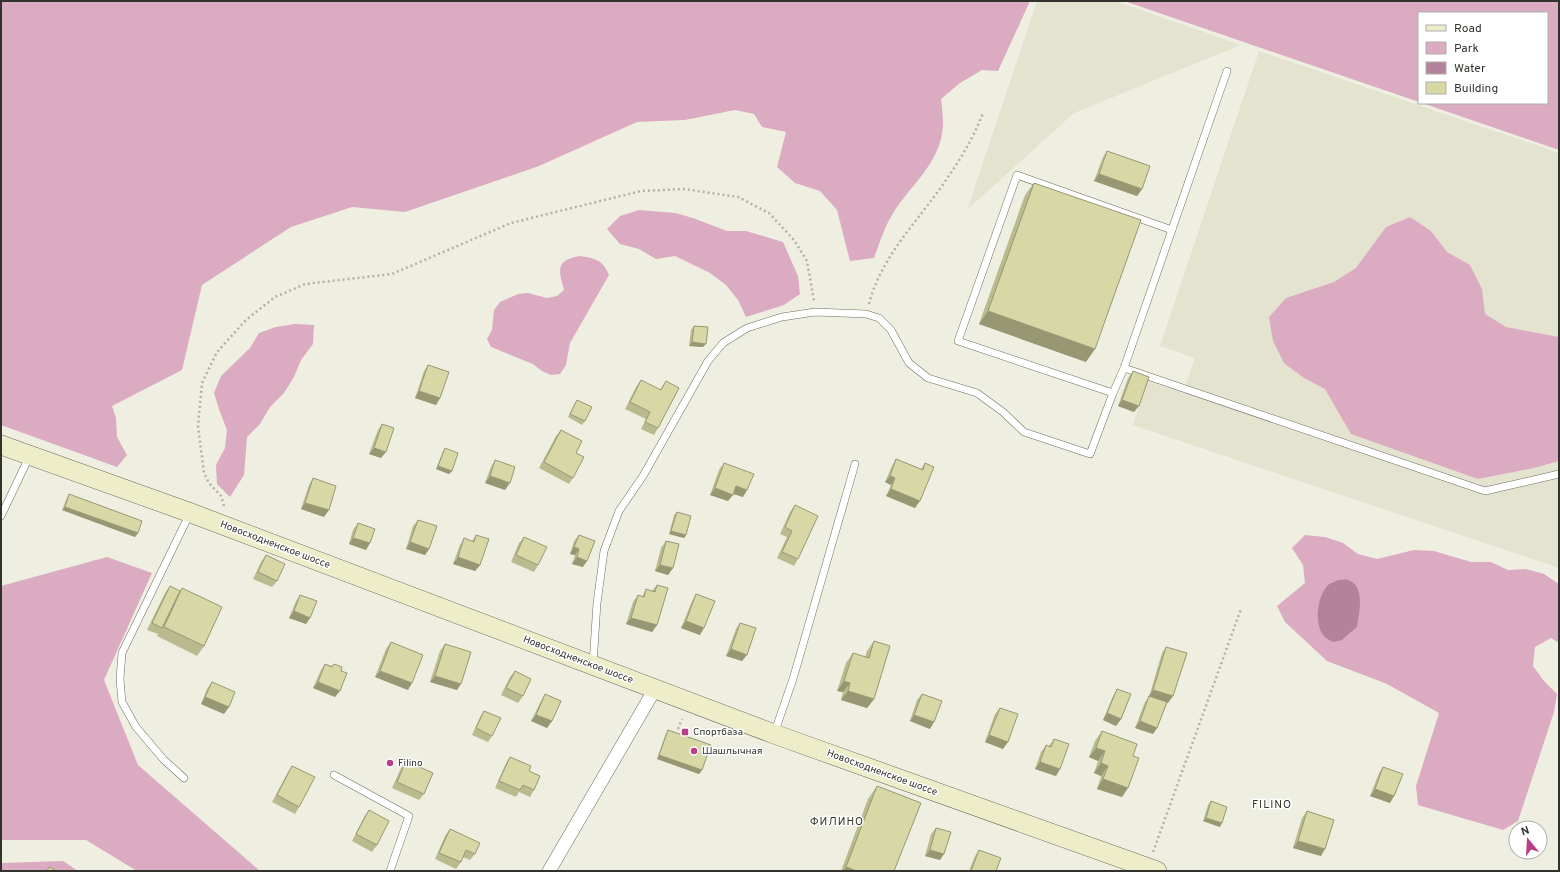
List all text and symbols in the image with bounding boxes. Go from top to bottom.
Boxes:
legend [1418,12,1548,104]
text: Road [1454,21,1482,37]
text: Park [1454,41,1479,57]
text: Water [1454,61,1486,77]
text: Building [1454,81,1498,97]
street label: Новосходненское шоссе [218,518,332,572]
street label: Новосходненское шоссе [521,633,635,687]
place label: Спортбаза [693,726,743,739]
marker: Спортбаза [680,727,690,737]
place label: Шашлычная [702,745,762,758]
marker: Шашлычная [689,746,699,756]
street label: Новосходненское шоссе [825,747,939,799]
place label: Filino [398,757,423,770]
marker: Filino [385,758,395,768]
district label: FILINO [1252,798,1292,812]
district label: ФИЛИНО [810,815,864,829]
north arrow [1508,820,1548,860]
text: N [1519,824,1531,839]

